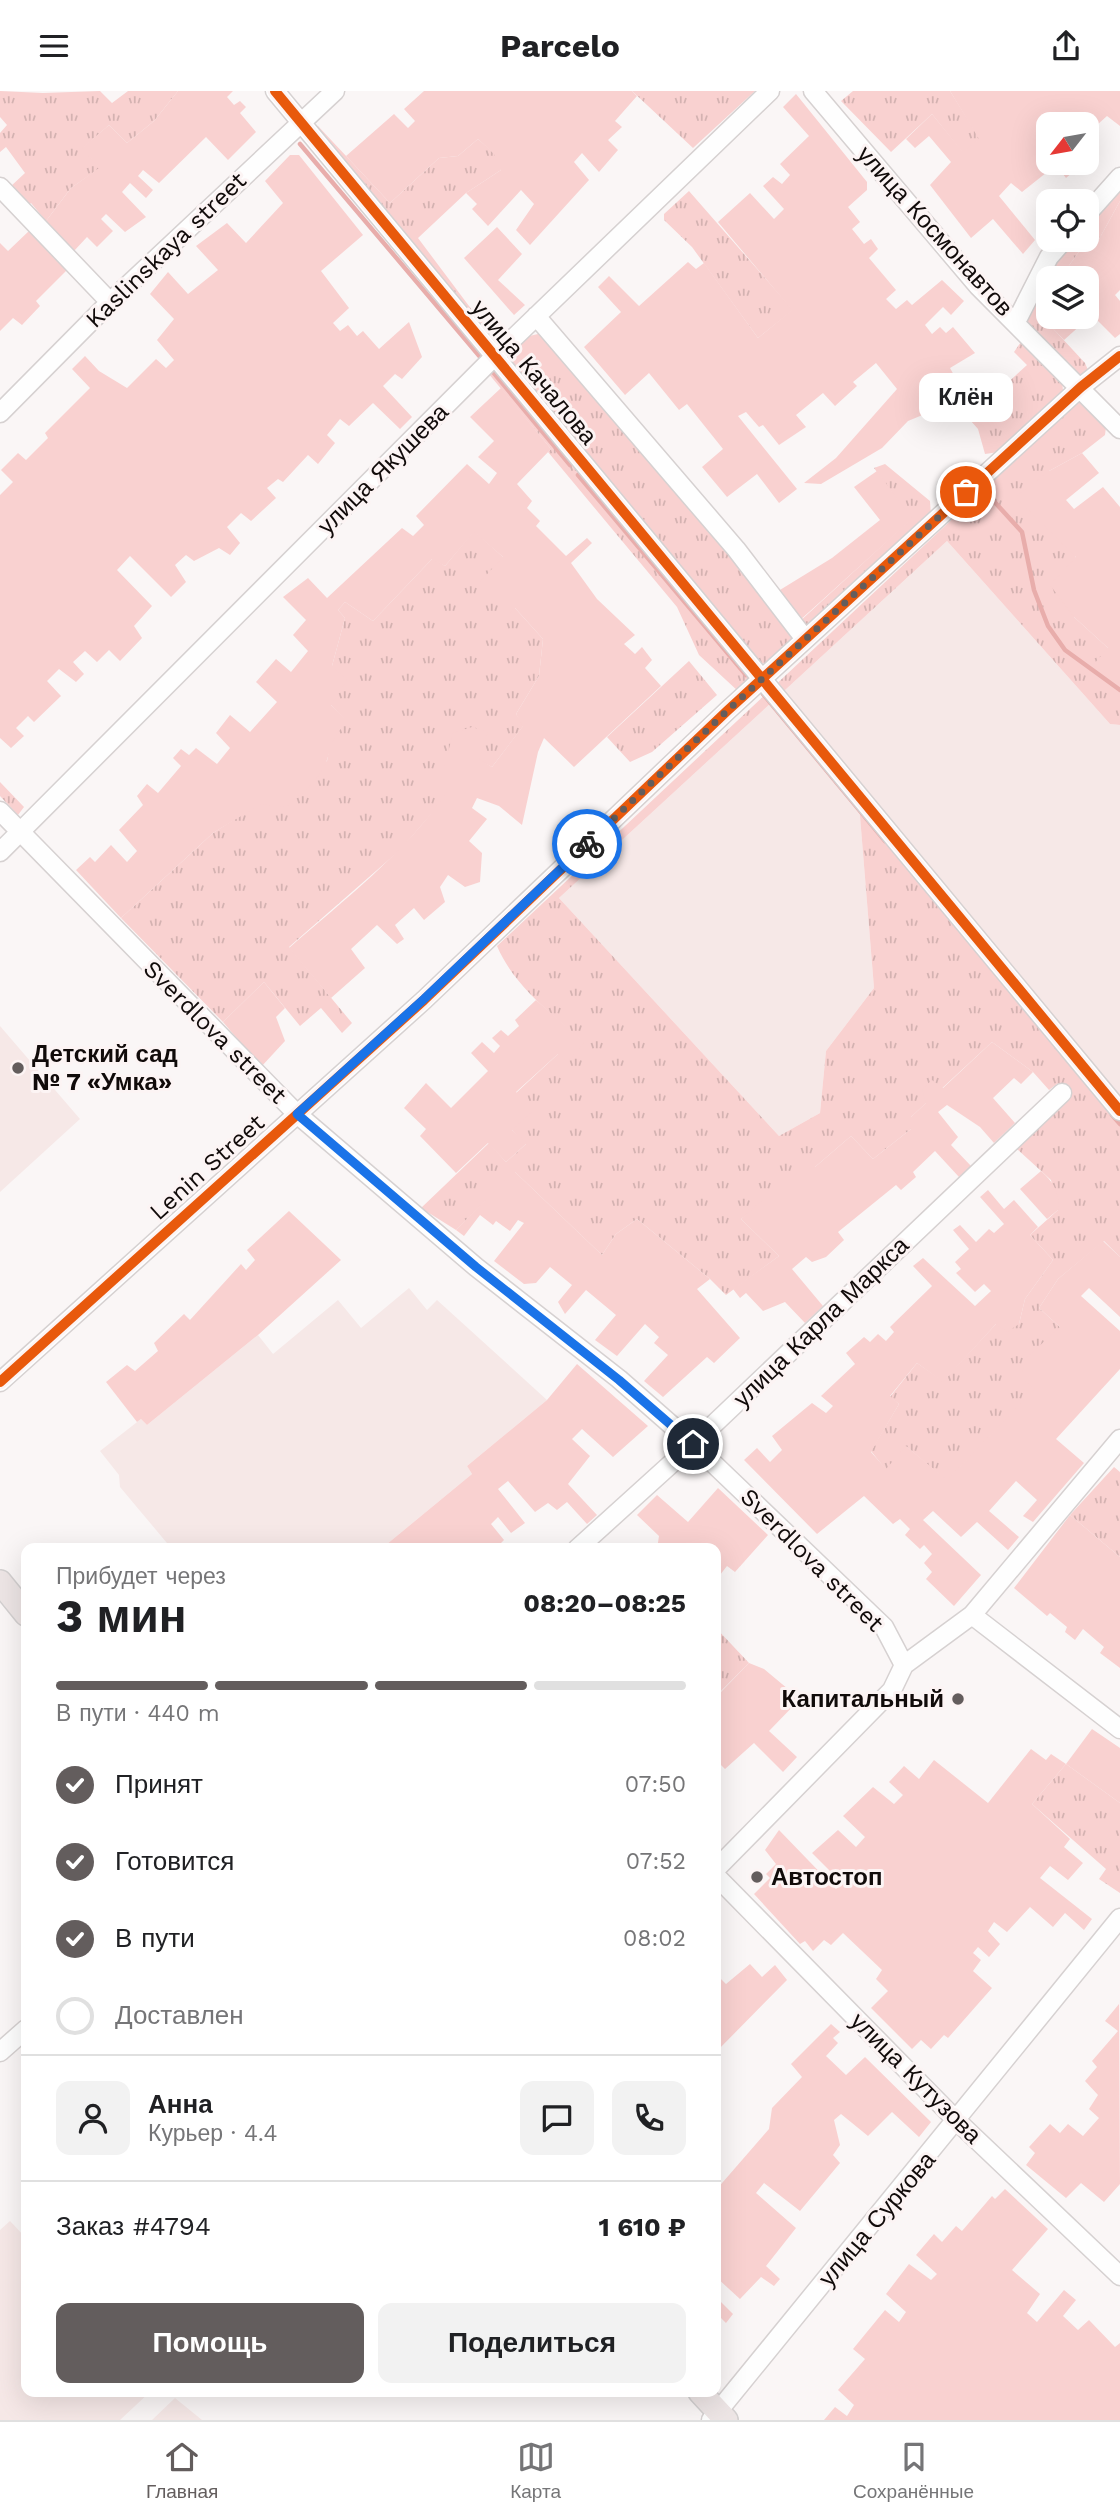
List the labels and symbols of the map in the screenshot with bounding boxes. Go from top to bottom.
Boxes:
north arrow [1036,112,1099,175]
street label: улица Космонавтов [851,140,1019,322]
street label: Kaslinskaya street [80,166,252,334]
street label: улица Качалова [465,294,603,451]
callout: Клён [919,373,1013,422]
street label: улица Якушева [312,398,454,540]
pin [936,462,996,522]
courier [552,809,622,879]
street label: Sverdlova street [138,955,292,1109]
place label: Детский сад № 7 «Умка» [32,1040,178,1096]
marker: Детский сад № 7 «Умка» [10,1060,26,1076]
street label: Lenin Street [144,1108,270,1226]
street label: улица Карла Маркса [728,1231,915,1413]
pin [663,1414,723,1474]
street label: Sverdlova street [735,1483,889,1637]
place label: Капитальный [782,1685,944,1713]
marker: Капитальный [950,1691,966,1707]
place label: Автостоп [771,1863,883,1891]
marker: Автостоп [749,1869,765,1885]
street label: улица Кутузова [845,2007,988,2150]
street label: улица Суркова [813,2146,942,2292]

